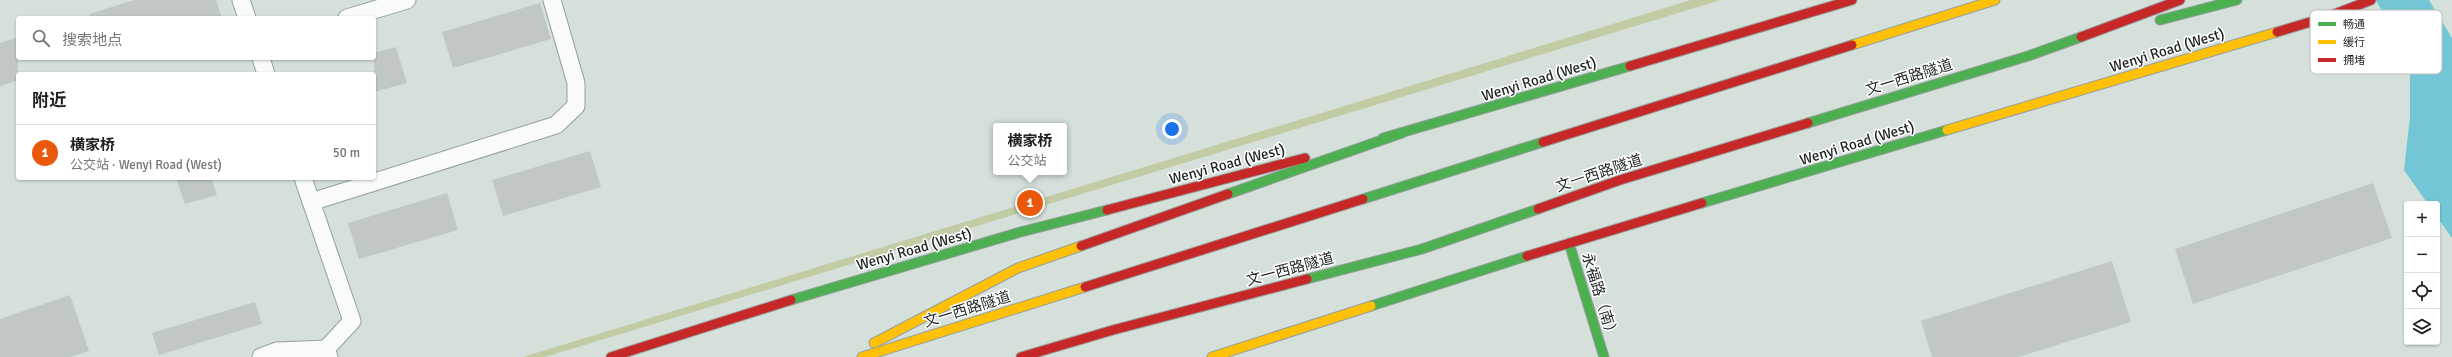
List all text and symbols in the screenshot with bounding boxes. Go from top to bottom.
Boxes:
legend [2310,10,2442,74]
search box [16,16,376,60]
text: 畅通 [2343,18,2365,31]
street label: Wenyi Road (West) [2107,24,2227,76]
icon: search [30,27,52,49]
text: 搜索地点 [62,31,122,49]
text: 缓行 [2343,36,2365,49]
street label: Wenyi Road (West) [1479,53,1599,105]
text: 拥堵 [2343,54,2365,67]
street label: 文一西路隧道 [1863,55,1955,99]
text: 附近 [32,90,66,111]
street label: Wenyi Road (West) [1797,117,1917,169]
your location [1162,119,1182,139]
popup [993,123,1067,175]
text: 横家桥 [1007,132,1053,150]
text: 横家桥 [70,136,115,154]
street label: Wenyi Road (West) [1167,140,1287,188]
text: 1 [41,145,49,161]
text: 50 m [333,145,360,161]
street label: 文一西路隧道 [1553,151,1645,195]
text: 公交站 [1007,153,1047,169]
text: 公交站 · Wenyi Road (West) [70,157,222,173]
pin: 1 [1017,188,1043,218]
map controls [2404,201,2440,345]
button: + [2404,201,2440,237]
street label: Wenyi Road (West) [854,224,974,274]
button: − [2404,237,2440,273]
street label: 文一西路隧道 [1244,249,1336,289]
street label: 永福路（南） [1578,250,1622,342]
button: locate [2404,273,2440,309]
street label: 文一西路隧道 [921,287,1013,331]
button: layers [2404,309,2440,345]

